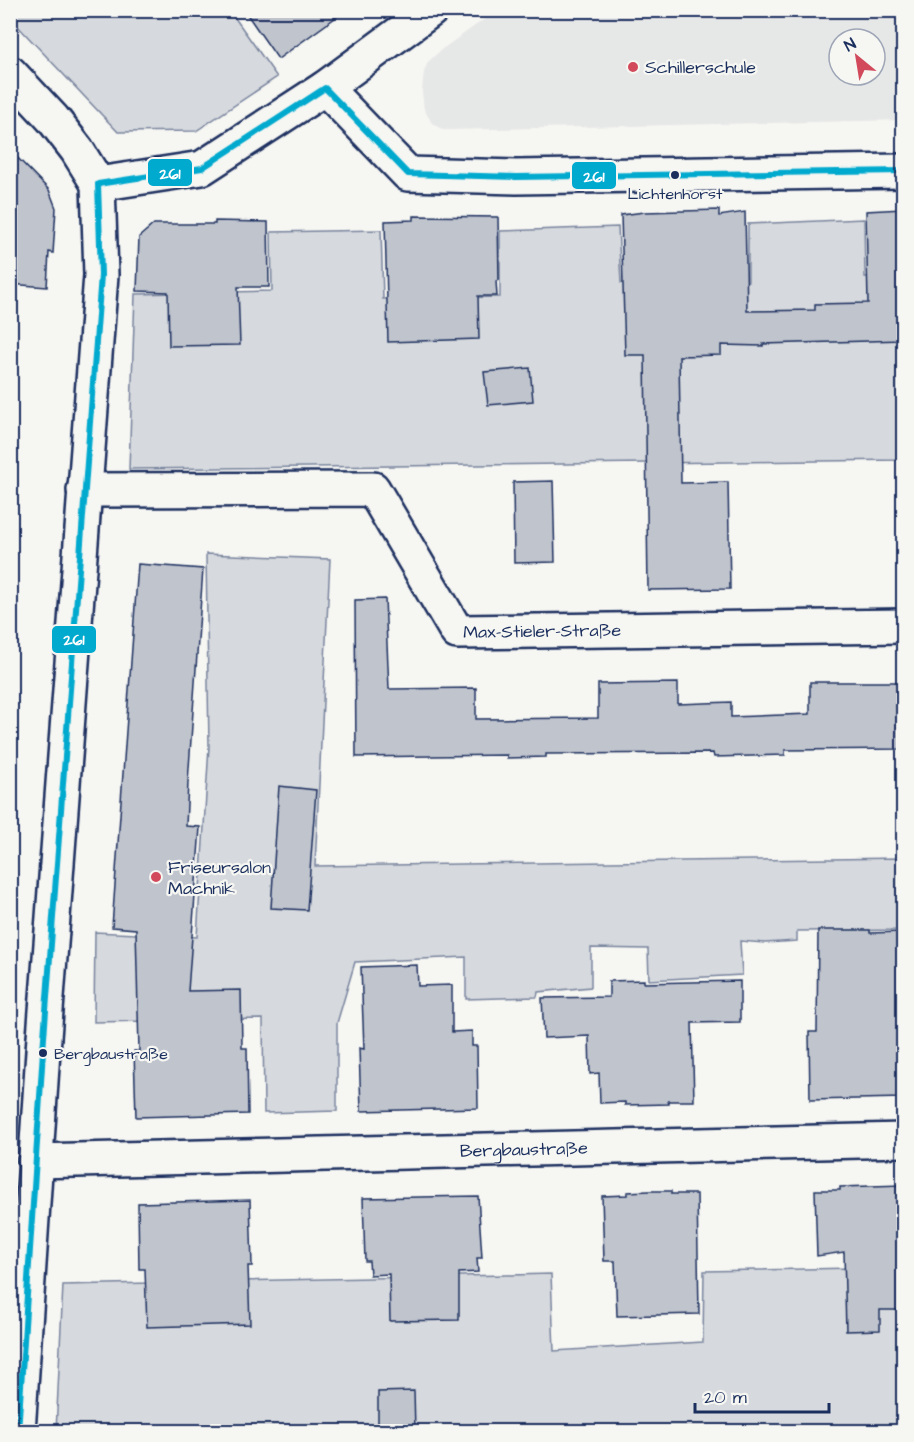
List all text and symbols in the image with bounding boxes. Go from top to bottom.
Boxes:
north arrow [827,27,887,87]
text: N [840,33,860,57]
place label: Schillerschule [645,55,756,80]
marker: Schillerschule [626,60,640,74]
line badge: 261 [147,158,193,187]
line badge: 261 [571,161,617,190]
text: 261 [158,163,182,185]
text: 261 [582,166,606,188]
marker: Lichtenhorst [669,169,681,181]
place label: Lichtenhorst [628,183,723,205]
street label: Max-Stieler-Straße [463,618,622,645]
line badge: 261 [51,625,97,654]
text: 261 [62,629,86,651]
place label: Friseursalon Machnik [168,855,271,901]
marker: Friseursalon Machnik [149,870,163,884]
place label: Bergbaustraße [54,1043,168,1066]
marker: Bergbaustraße [37,1047,49,1059]
street label: Bergbaustraße [460,1136,588,1164]
scale bar [695,1376,828,1414]
text: 20 m [704,1385,747,1410]

